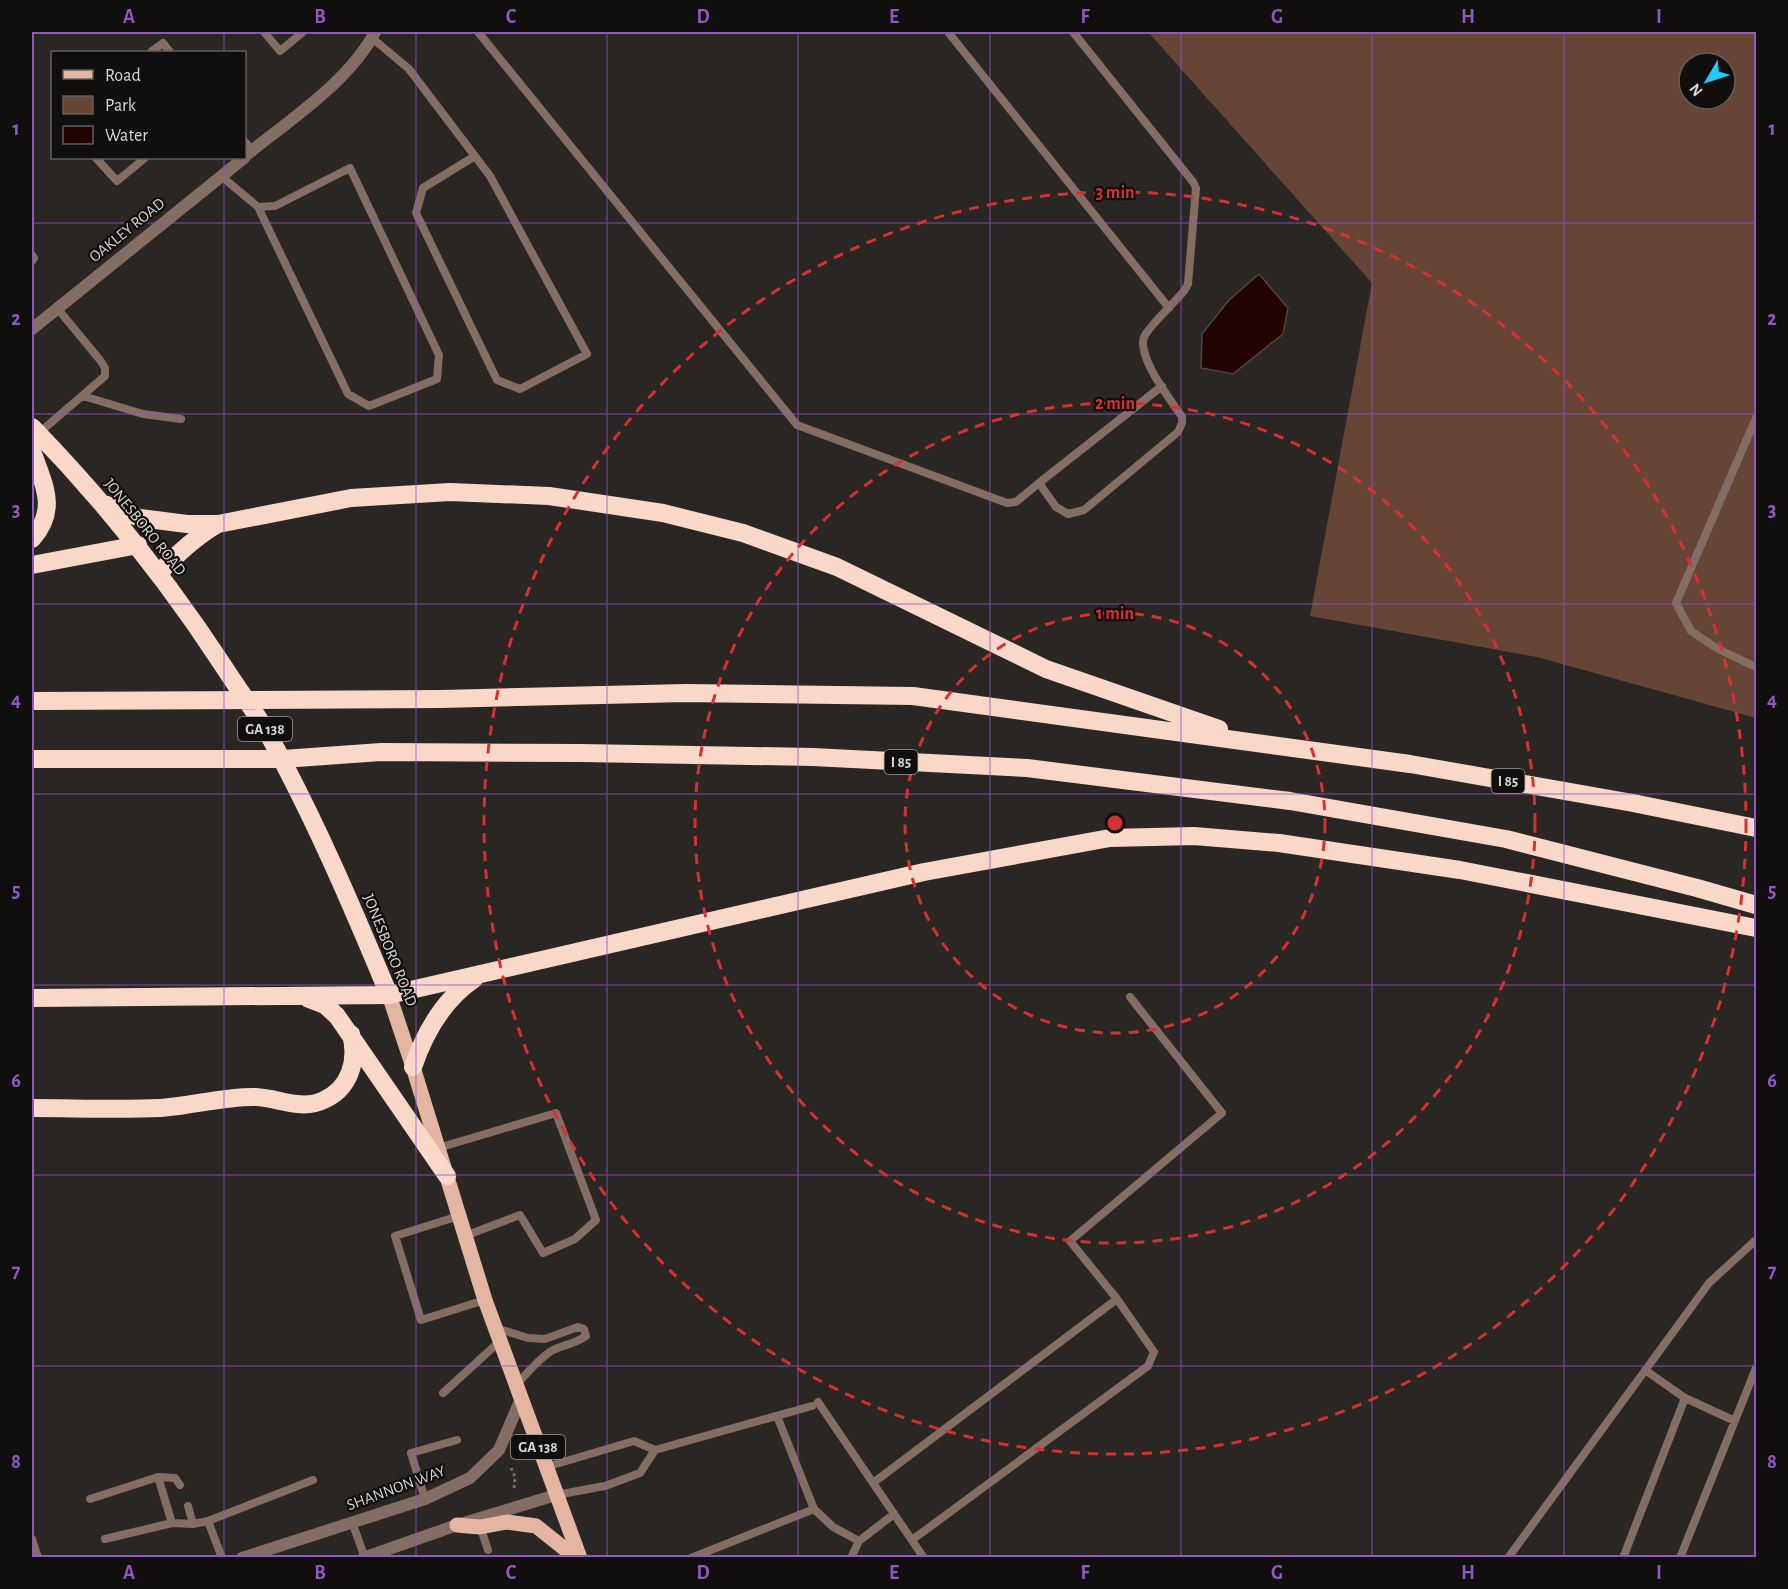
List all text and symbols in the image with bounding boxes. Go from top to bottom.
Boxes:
text: A [123,7,135,27]
text: B [314,7,326,27]
text: C [506,7,517,27]
text: D [696,7,710,27]
text: E [889,7,899,27]
text: F [1080,7,1090,27]
text: G [1271,7,1283,27]
text: H [1461,7,1475,27]
text: I [1656,7,1662,27]
legend [51,51,246,159]
north arrow [1677,51,1737,111]
text: Road [105,67,141,85]
text: N [1686,80,1706,99]
text: Park [105,97,137,115]
text: 1 [12,119,20,139]
text: 1 [1768,119,1776,139]
text: Water [105,127,148,145]
text: 3 min [1095,184,1135,202]
street label: OAKLEY ROAD [86,195,168,265]
text: 2 [11,309,21,329]
text: 2 [1767,309,1777,329]
text: 2 min [1095,395,1135,413]
street label: JONESBORO ROAD [101,476,189,578]
text: 3 [12,500,20,520]
text: 3 [1768,500,1776,520]
text: 1 min [1096,605,1134,623]
text: 4 [11,690,21,710]
text: 4 [1767,690,1777,710]
road number: GA 138 [238,717,292,741]
road number: I 85 [884,750,918,774]
road number: I 85 [1492,769,1524,793]
centre of rings [1105,813,1125,833]
text: 5 [12,881,20,901]
text: 5 [1768,881,1776,901]
street label: JONESBORO ROAD [360,892,420,1008]
text: 6 [11,1071,21,1091]
text: 6 [1767,1071,1777,1091]
text: 7 [12,1261,21,1281]
text: 7 [1768,1261,1777,1281]
road number: GA 138 [511,1435,565,1459]
text: 8 [11,1452,21,1472]
text: 8 [1767,1452,1777,1472]
street label: SHANNON WAY [344,1463,448,1513]
text: A [123,1563,135,1583]
text: B [314,1563,326,1583]
text: C [506,1563,517,1583]
text: D [696,1563,710,1583]
text: E [889,1563,899,1583]
text: F [1080,1563,1090,1583]
text: G [1271,1563,1283,1583]
text: H [1461,1563,1475,1583]
text: I [1656,1563,1662,1583]

